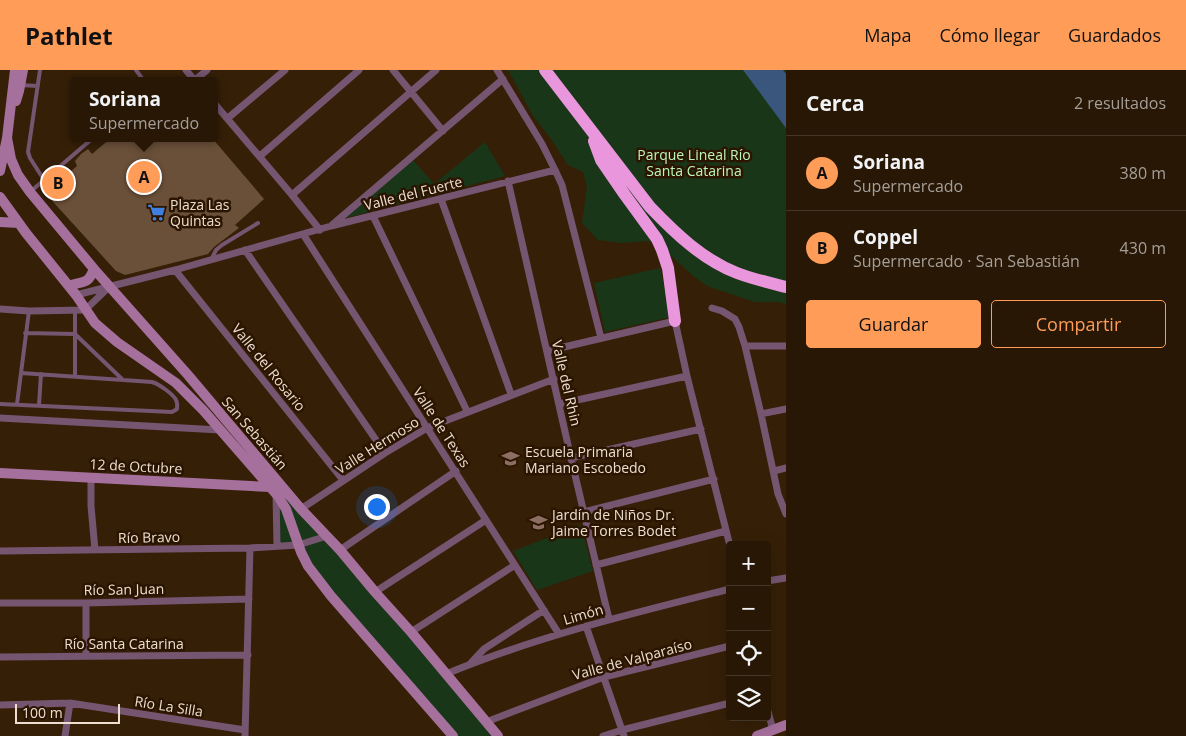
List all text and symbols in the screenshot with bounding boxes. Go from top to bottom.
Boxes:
text: Pathlet [25,19,113,52]
text: Mapa [864,23,911,47]
text: Cómo llegar [939,23,1040,47]
text: Guardados [1068,23,1161,47]
popup [70,77,218,142]
text: Soriana [89,86,161,112]
text: Cerca [806,89,865,117]
text: 2 resultados [1074,92,1166,114]
text: Supermercado [89,112,199,134]
park label: Parque Lineal Río Santa Catarina [637,145,751,180]
text: Soriana [853,149,925,175]
pin: A [128,158,160,196]
text: A [816,162,828,184]
text: 380 m [1120,162,1166,184]
pin: B [42,164,74,202]
street label: Valle del Fuerte [362,172,464,214]
text: Supermercado [853,175,963,197]
place label: Plaza Las Quintas [170,195,230,230]
supermarket icon: Plaza Las Quintas [146,202,166,222]
text: Coppel [853,224,918,250]
text: B [817,237,827,259]
text: 430 m [1120,237,1166,259]
text: Supermercado · San Sebastián [853,250,1080,272]
button: Guardar [806,300,981,348]
button: Compartir [991,300,1166,348]
street label: Valle del Rosario [228,319,310,415]
street label: Valle del Rhin [548,338,586,428]
street label: Valle de Texas [409,383,475,471]
street label: San Sebastián [218,392,292,474]
street label: Valle Hermoso [332,412,422,478]
place label: Escuela Primaria Mariano Escobedo [525,442,646,477]
school or university icon: Escuela Primaria Mariano Escobedo [501,449,521,469]
street label: 12 de Octubre [89,454,183,478]
your location [364,494,390,520]
place label: Jardín de Niños Dr. Jaime Torres Bodet [550,505,676,540]
school or university icon: Jardín de Niños Dr. Jaime Torres Bodet [528,512,548,532]
street label: Río Bravo [118,527,180,547]
map controls [726,541,771,721]
button: + [726,541,771,586]
street label: Río San Juan [84,579,164,599]
button: − [726,586,771,631]
street label: Limón [561,599,605,629]
button: locate [726,631,771,676]
street label: Río Santa Catarina [64,634,184,653]
street label: Valle de Valparaíso [570,634,694,684]
button: layers [726,676,771,721]
street label: Río La Silla [133,691,205,721]
scale bar [15,701,120,724]
text: 100 m [22,703,63,722]

